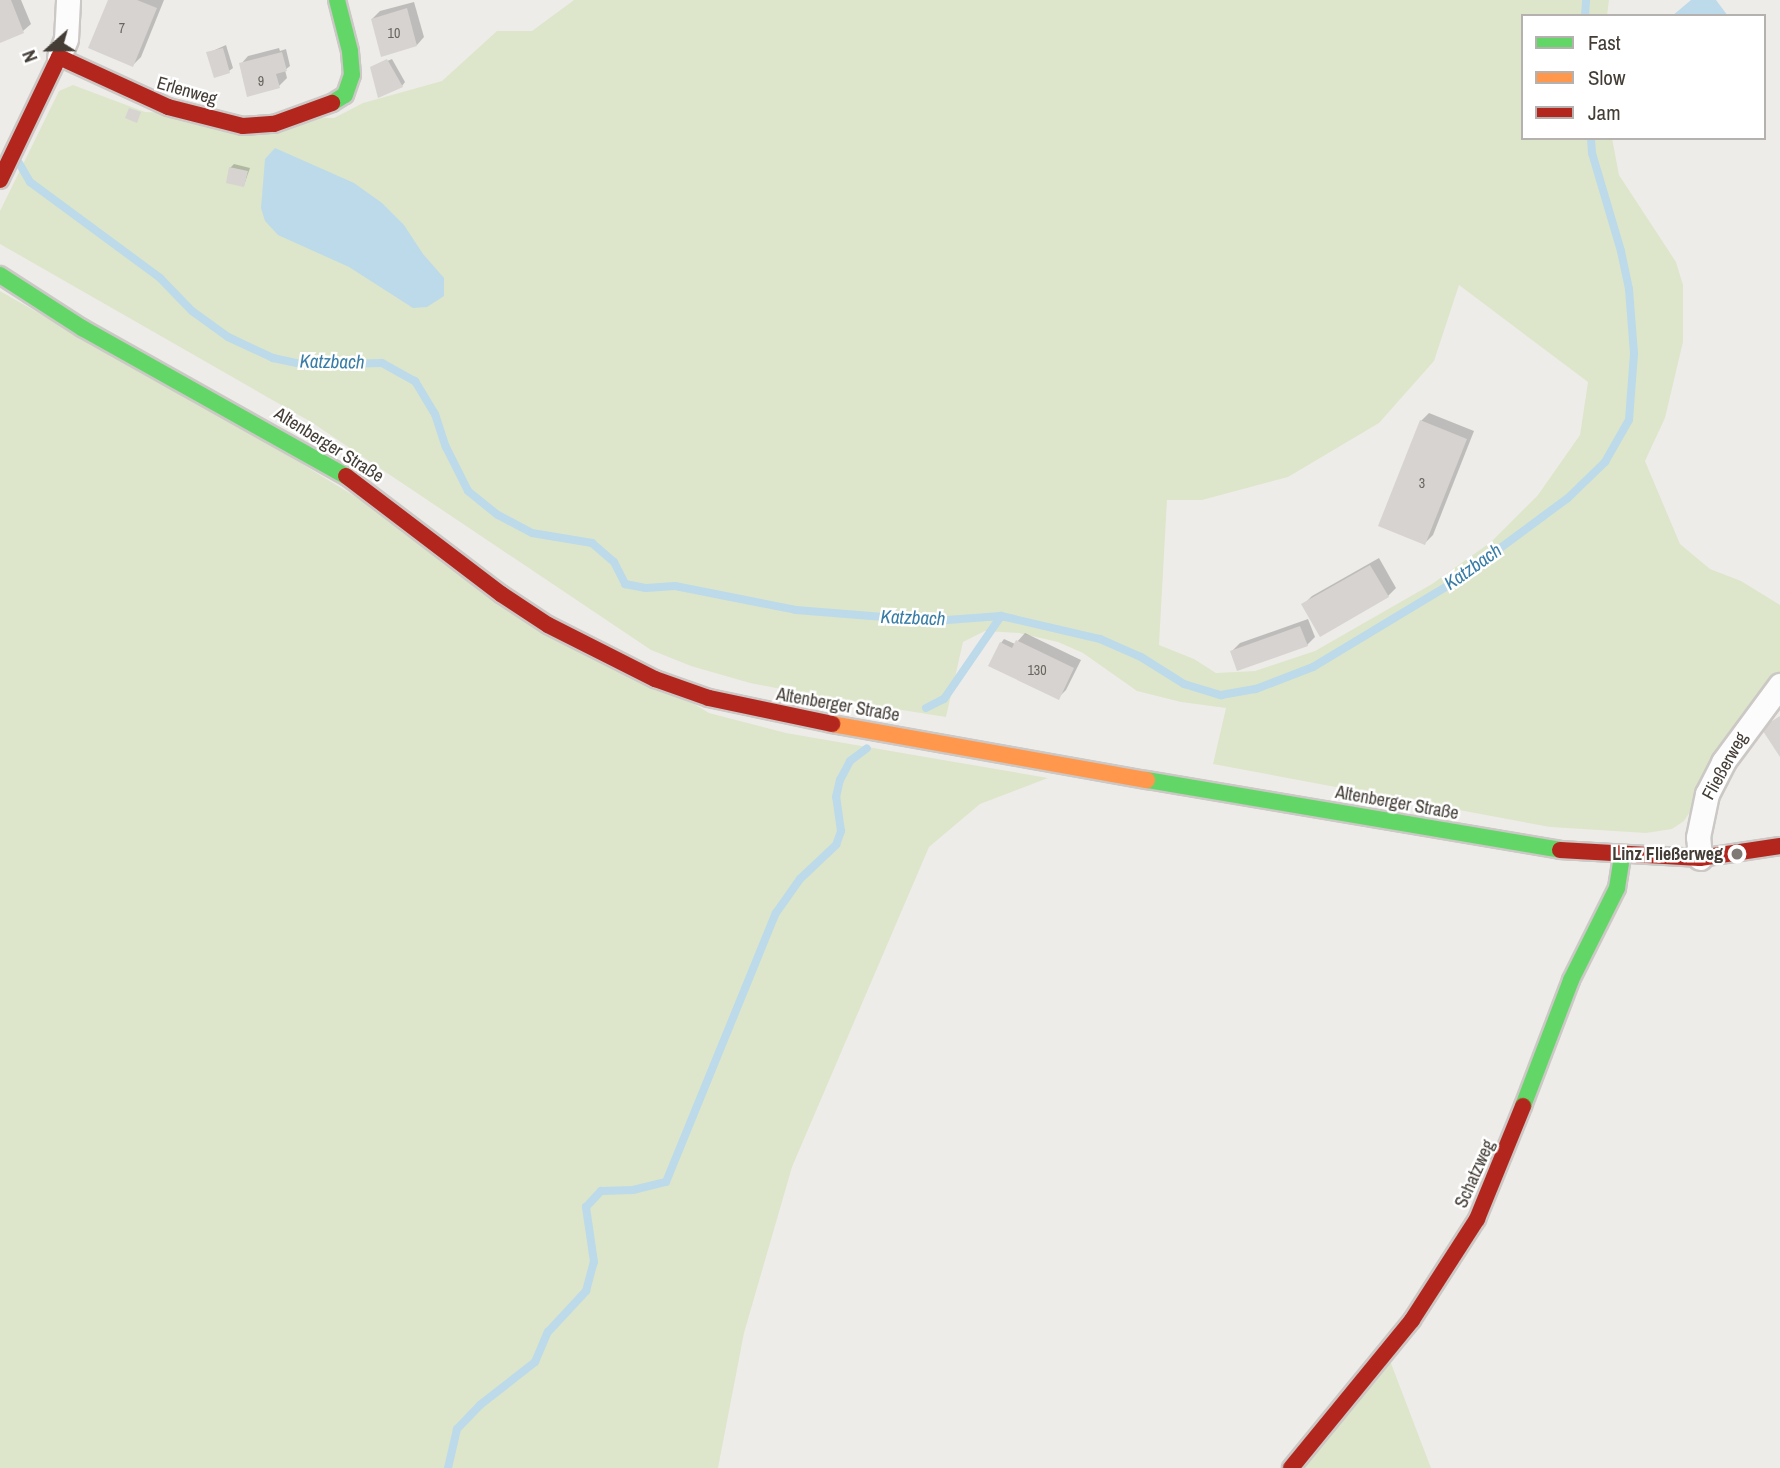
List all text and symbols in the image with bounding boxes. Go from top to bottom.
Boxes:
north arrow [14,14,84,84]
legend [1521,14,1766,140]
house number: 7 [119,20,125,36]
house number: 10 [388,25,400,41]
text: Fast [1588,28,1621,57]
text: N [15,47,44,66]
text: Slow [1588,63,1625,92]
street label: Erlenweg [154,72,220,110]
house number: 9 [258,73,264,89]
text: Jam [1588,98,1621,127]
water label: Katzbach [299,350,365,374]
street label: Altenberger Straße [270,403,388,487]
house number: 3 [1419,475,1425,491]
water label: Katzbach [1440,539,1506,595]
water label: Katzbach [880,605,946,631]
house number: 130 [1027,662,1047,678]
street label: Altenberger Straße [775,684,901,726]
street label: Fließerweg [1698,728,1752,804]
street label: Altenberger Straße [1334,782,1460,824]
place label: Linz Fließerweg [1612,843,1723,865]
marker: Linz Fließerweg [1729,846,1745,862]
street label: Schatzweg [1450,1137,1500,1211]

